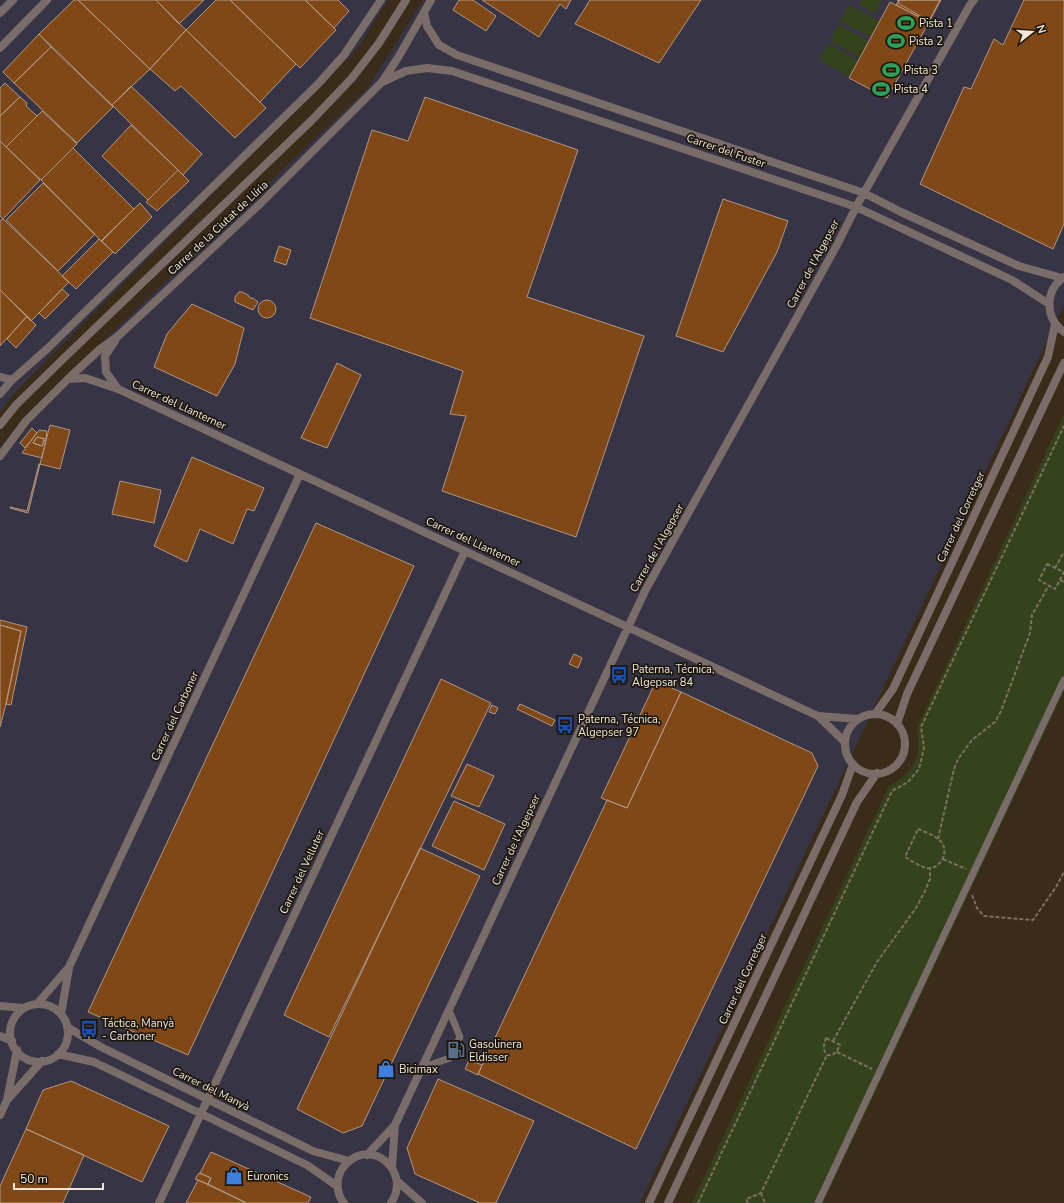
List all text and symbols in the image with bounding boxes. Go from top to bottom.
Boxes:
north arrow [1012,12,1052,52]
sports icon: Pista 1 [896,13,916,33]
place label: Pista 1 [919,16,953,31]
text: N [1033,23,1049,35]
sports icon: Pista 2 [886,31,906,51]
place label: Pista 2 [909,34,943,49]
sports icon: Pista 3 [881,60,901,80]
place label: Pista 3 [904,63,938,78]
sports icon: Pista 4 [871,79,891,99]
place label: Pista 4 [894,82,928,97]
street label: Carrer del Fuster [684,130,768,172]
street label: Carrer de la Ciutat de Llíria [165,177,272,279]
street label: Carrer de l'Algepser [783,217,843,311]
street label: Carrer del Llanterner [129,376,229,434]
street label: Carrer del Corretger [933,469,989,565]
street label: Carrer de l'Algepser [626,501,688,595]
street label: Carrer del Llanterner [423,513,523,571]
place label: Paterna, Técnica, Algepsar 84 [632,662,714,690]
bus stop icon: Paterna, Técnica, Algepsar 84 [609,665,629,685]
street label: Carrer del Carboner [148,669,202,763]
place label: Paterna, Técnica, Algepser 97 [578,712,660,740]
bus stop icon: Paterna, Técnica, Algepser 97 [555,715,575,735]
street label: Carrer de l'Algepser [488,792,544,888]
street label: Carrer del Velluter [276,828,328,916]
street label: Carrer del Corretger [715,931,771,1027]
place label: Táctica, Manyà - Carboner [102,1016,174,1044]
bus stop icon: Táctica, Manyà - Carboner [79,1019,99,1039]
place label: Gasolinera Eldisser [469,1037,522,1065]
fuel station icon: Gasolinera Eldisser [446,1040,466,1060]
shop icon: Bicimax [376,1059,396,1079]
place label: Bicimax [399,1062,438,1077]
street label: Carrer del Manyà [170,1064,252,1114]
scale bar [14,1165,103,1191]
shop icon: Euronics [224,1166,244,1186]
place label: Euronics [247,1169,289,1184]
text: 50 m [20,1171,48,1187]

